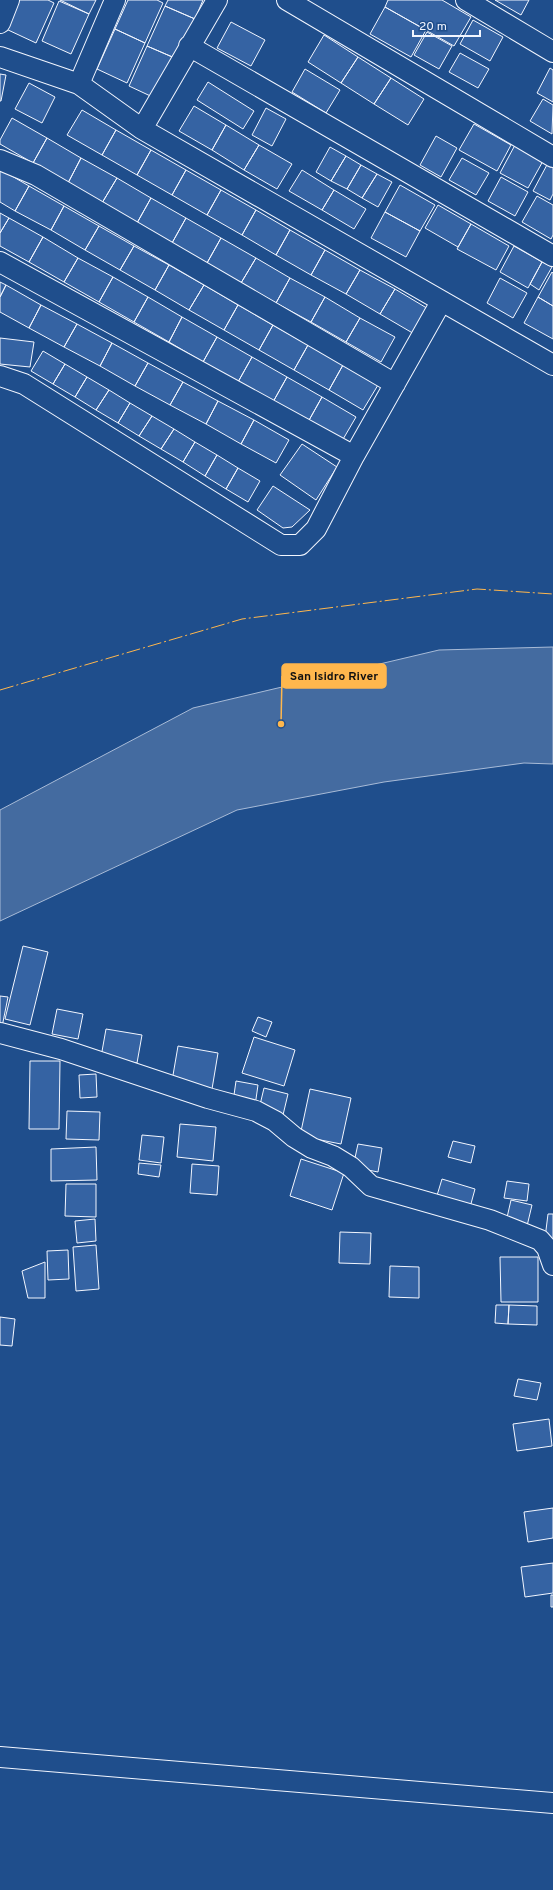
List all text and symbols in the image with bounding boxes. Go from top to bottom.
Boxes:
scale bar [413,12,480,38]
text: 20 m [419,19,447,35]
callout: San Isidro River [282,664,386,688]
text: San Isidro River [290,669,378,685]

